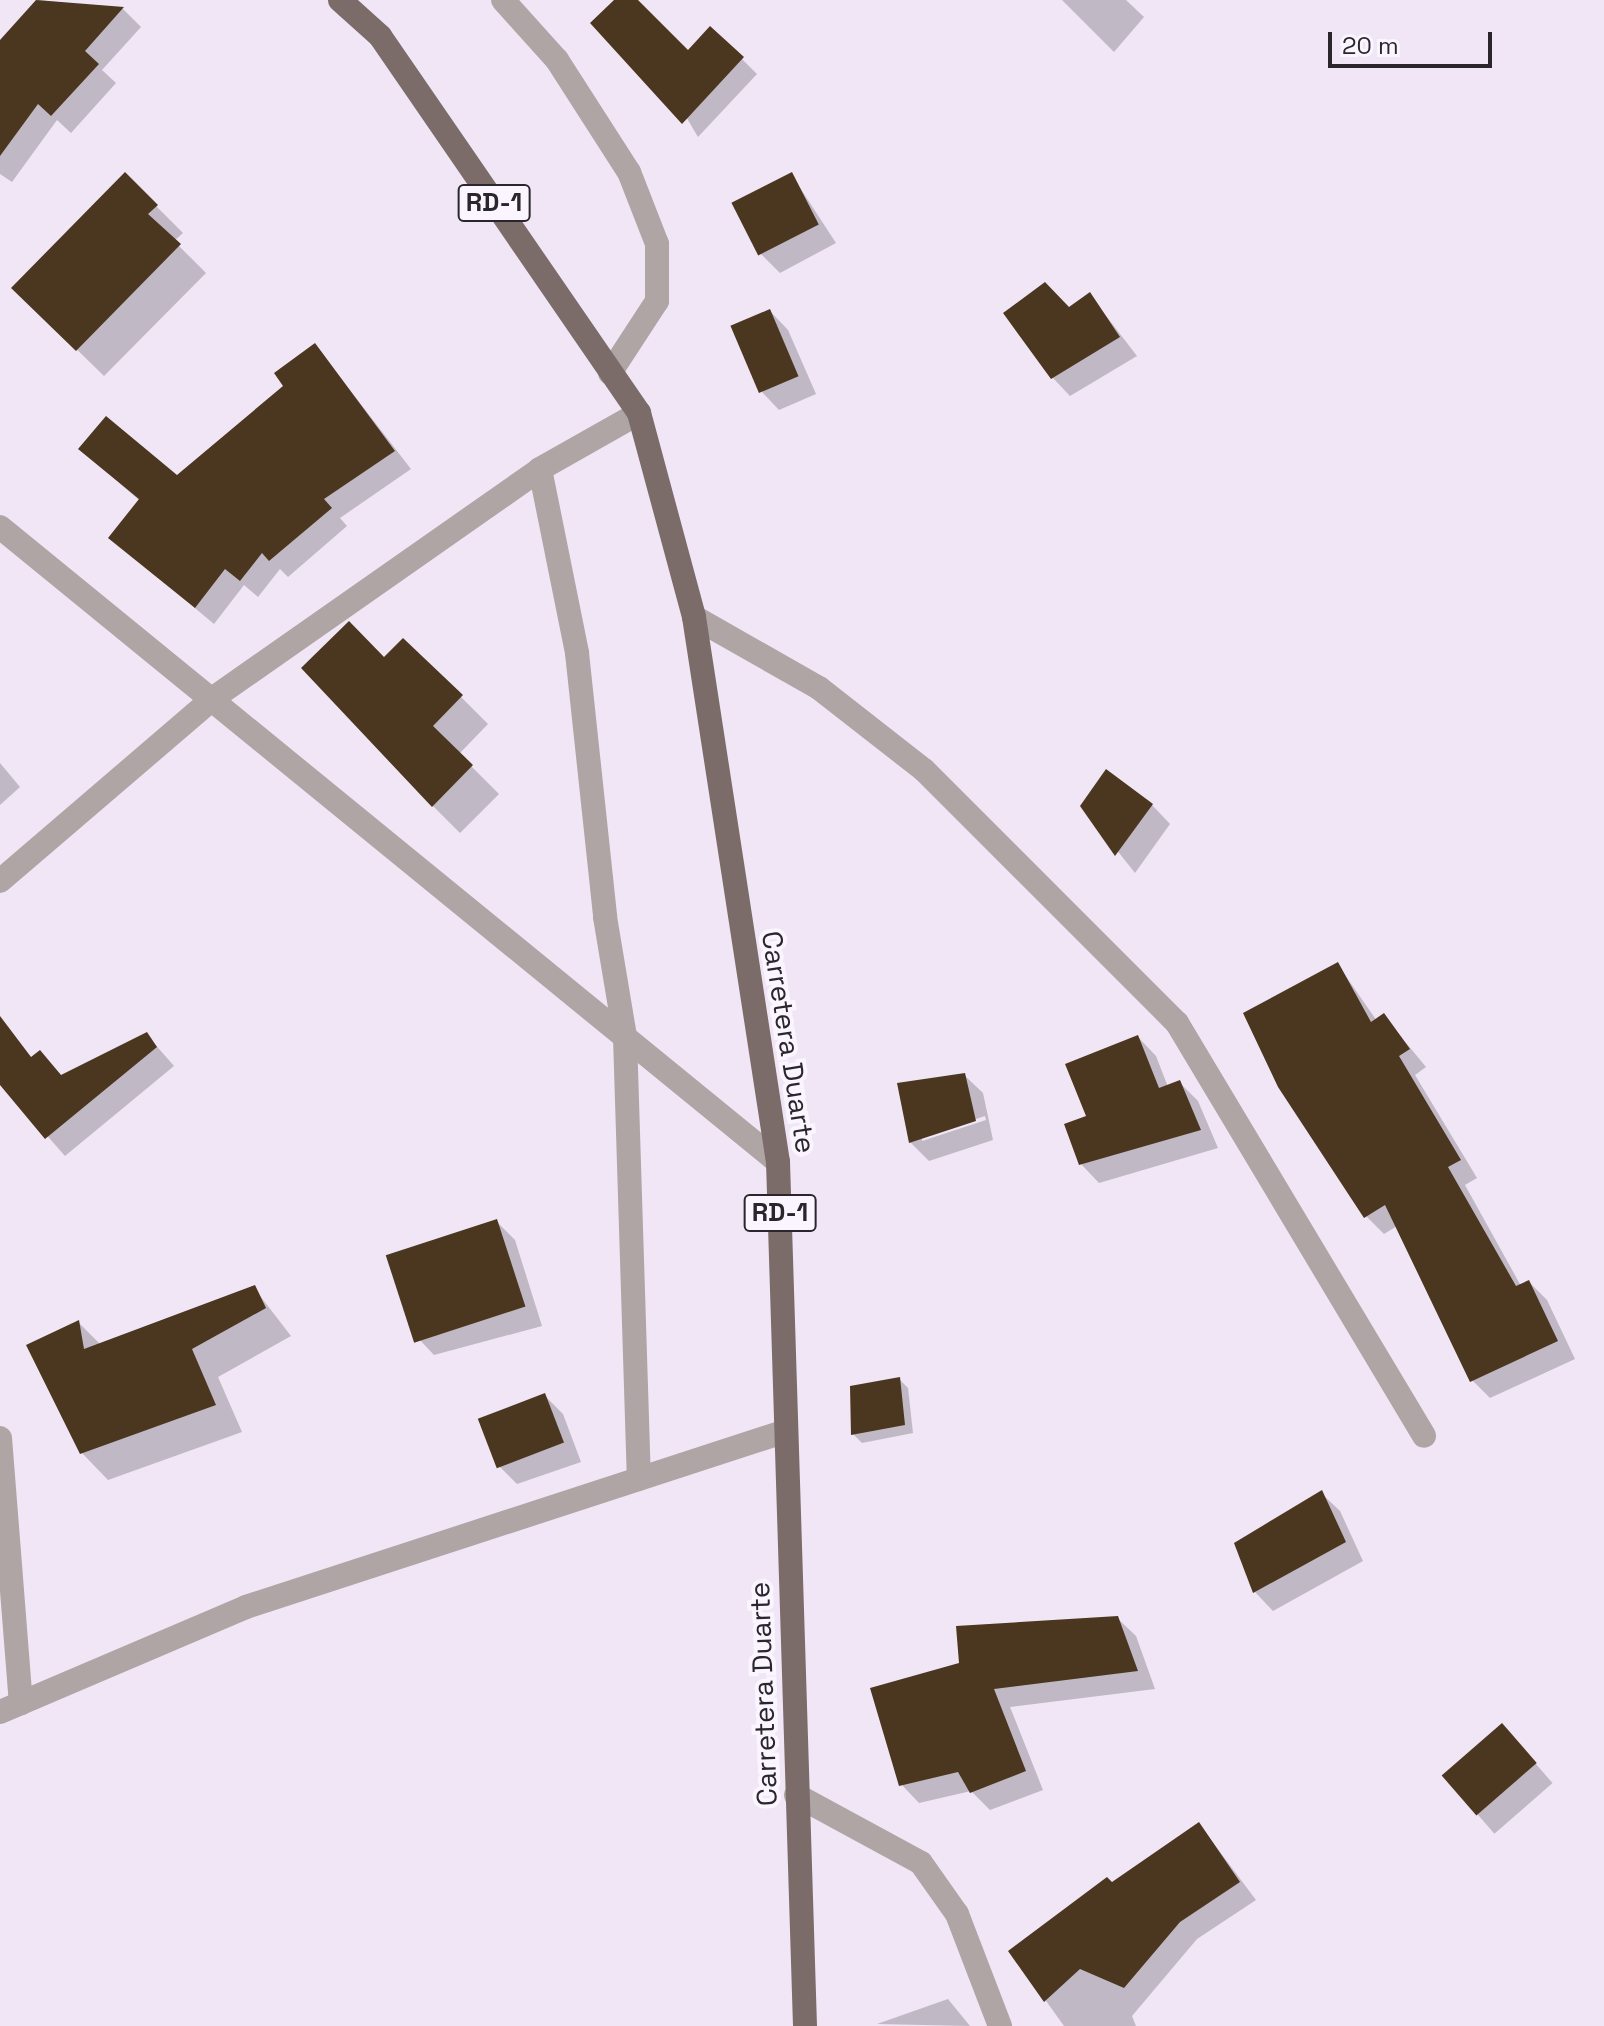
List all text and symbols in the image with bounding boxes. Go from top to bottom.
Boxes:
scale bar [1332,16,1496,66]
text: 20 m [1342,30,1399,61]
road number: RD-1 [456,181,532,225]
street label: Carretera Duarte [755,929,823,1155]
road number: RD-1 [742,1191,818,1235]
street label: Carretera Duarte [742,1581,784,1807]

